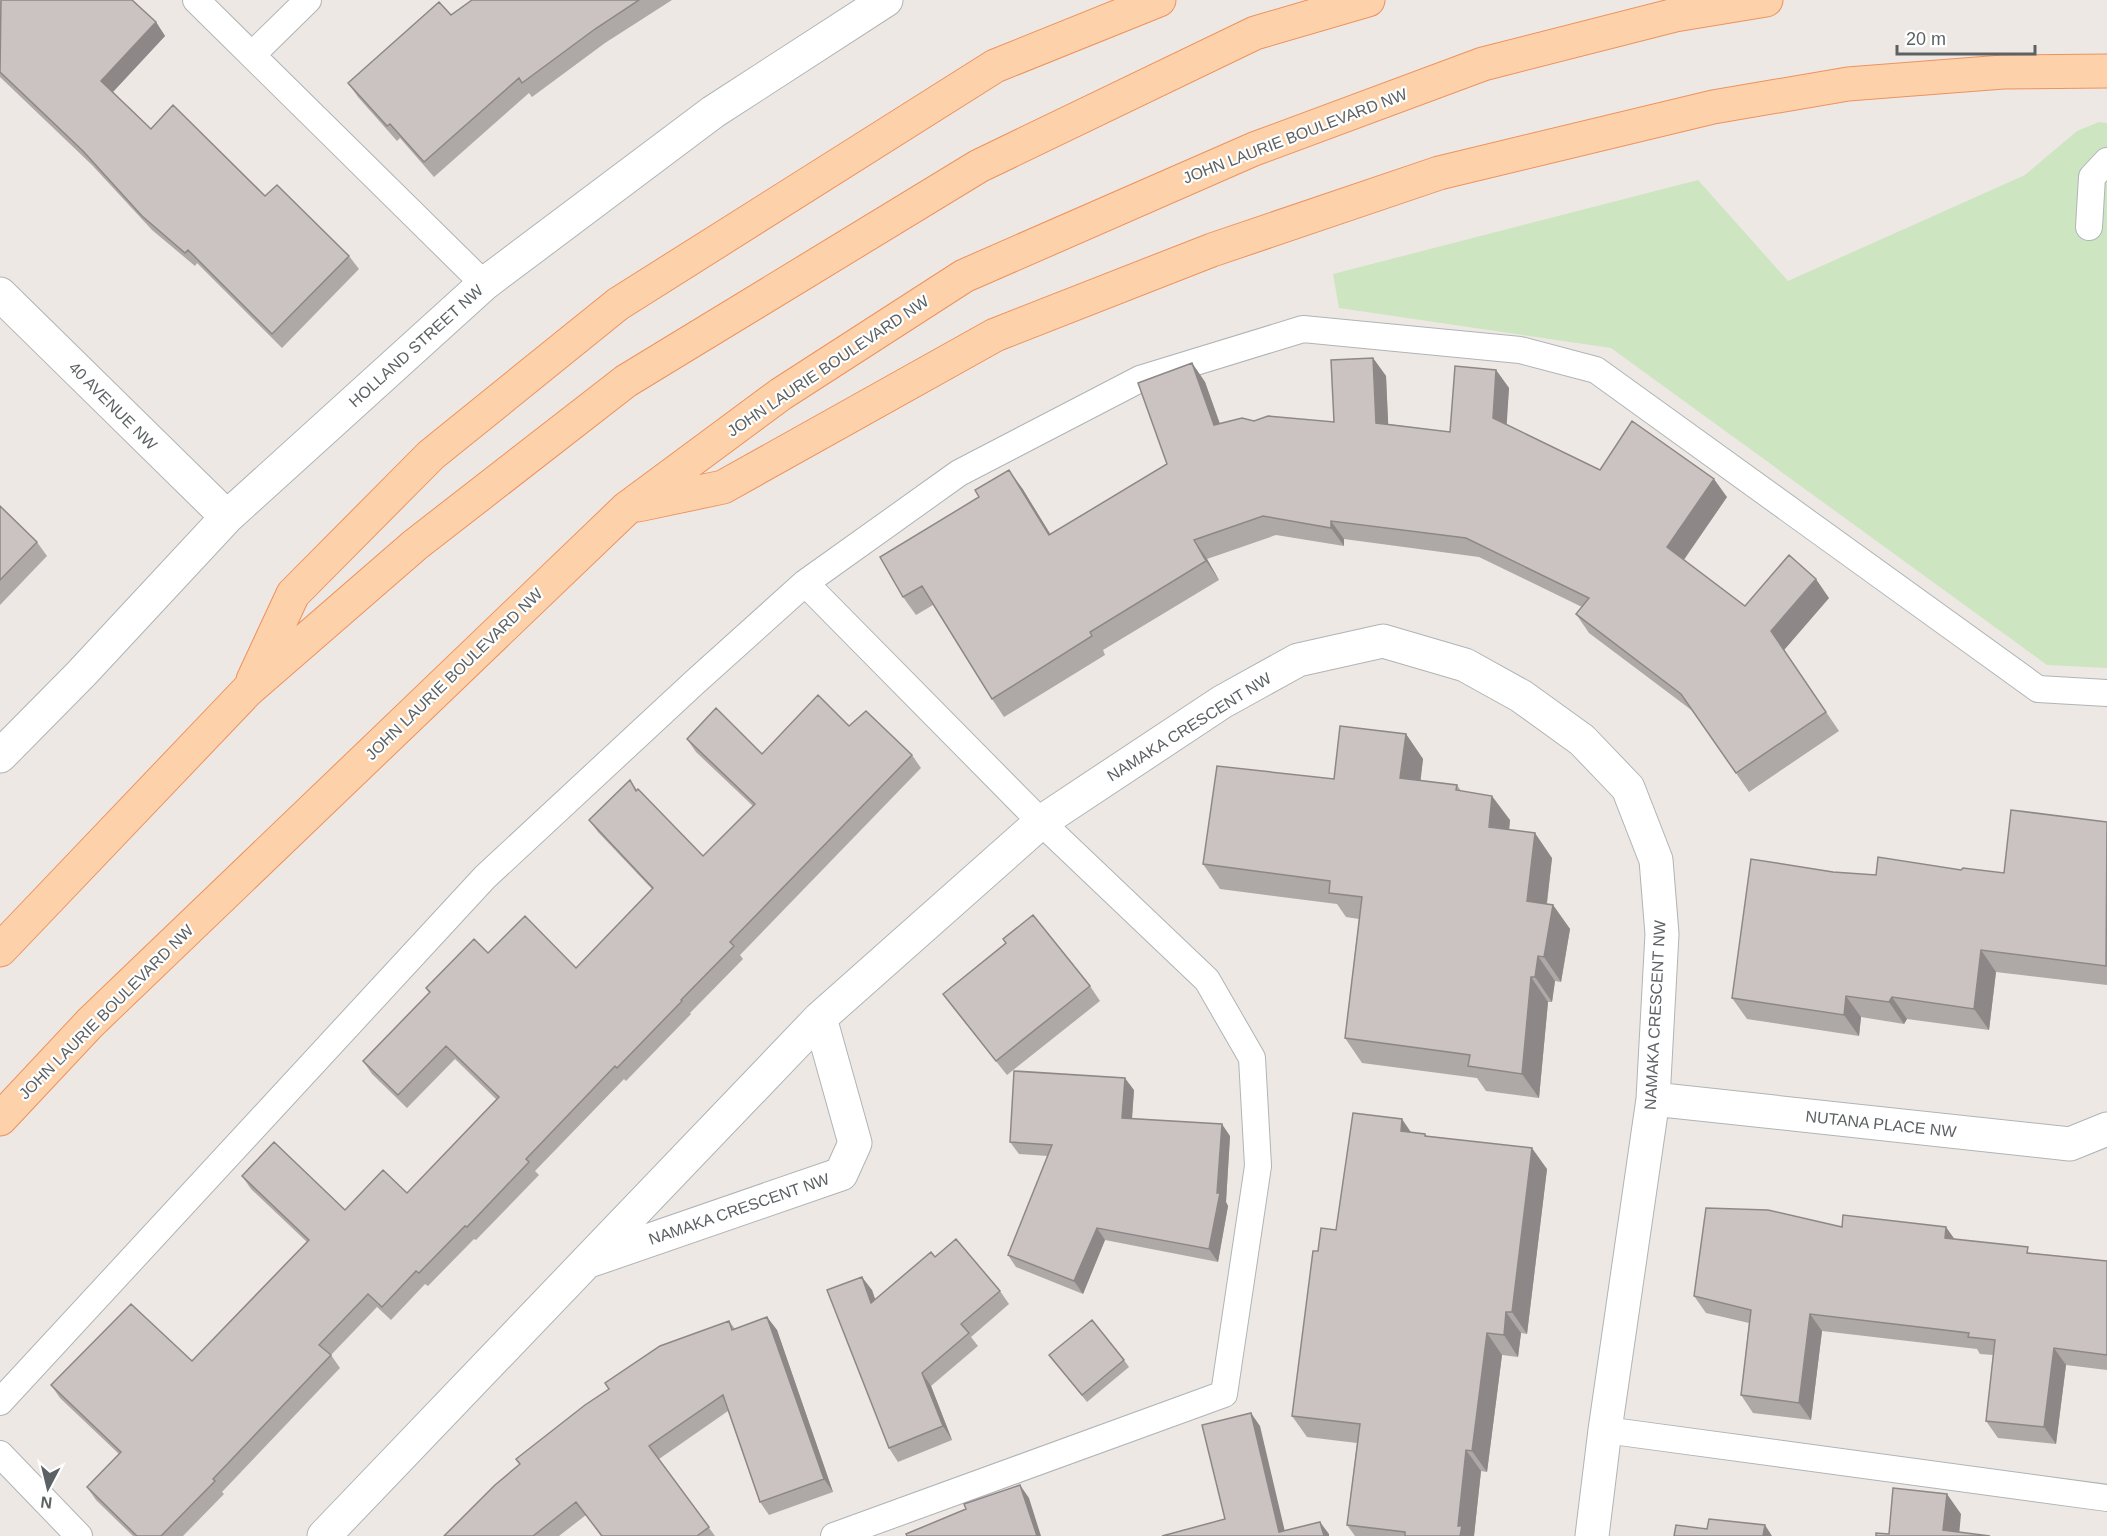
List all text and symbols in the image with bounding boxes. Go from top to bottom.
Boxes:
scale bar [1897,18,2035,56]
text: 20 m [1906,29,1946,49]
street label: JOHN LAURIE BOULEVARD NW [1180,85,1410,187]
street label: HOLLAND STREET NW [346,281,487,411]
street label: JOHN LAURIE BOULEVARD NW [724,292,933,440]
street label: 40 AVENUE NW [66,359,161,454]
street label: JOHN LAURIE BOULEVARD NW [362,584,546,763]
street label: NAMAKA CRESCENT NW [1104,669,1275,785]
street label: NAMAKA CRESCENT NW [1642,919,1669,1110]
street label: JOHN LAURIE BOULEVARD NW [16,921,197,1102]
street label: NUTANA PLACE NW [1805,1108,1958,1140]
street label: NAMAKA CRESCENT NW [646,1170,832,1248]
north arrow [18,1458,78,1518]
text: N [39,1493,53,1512]

